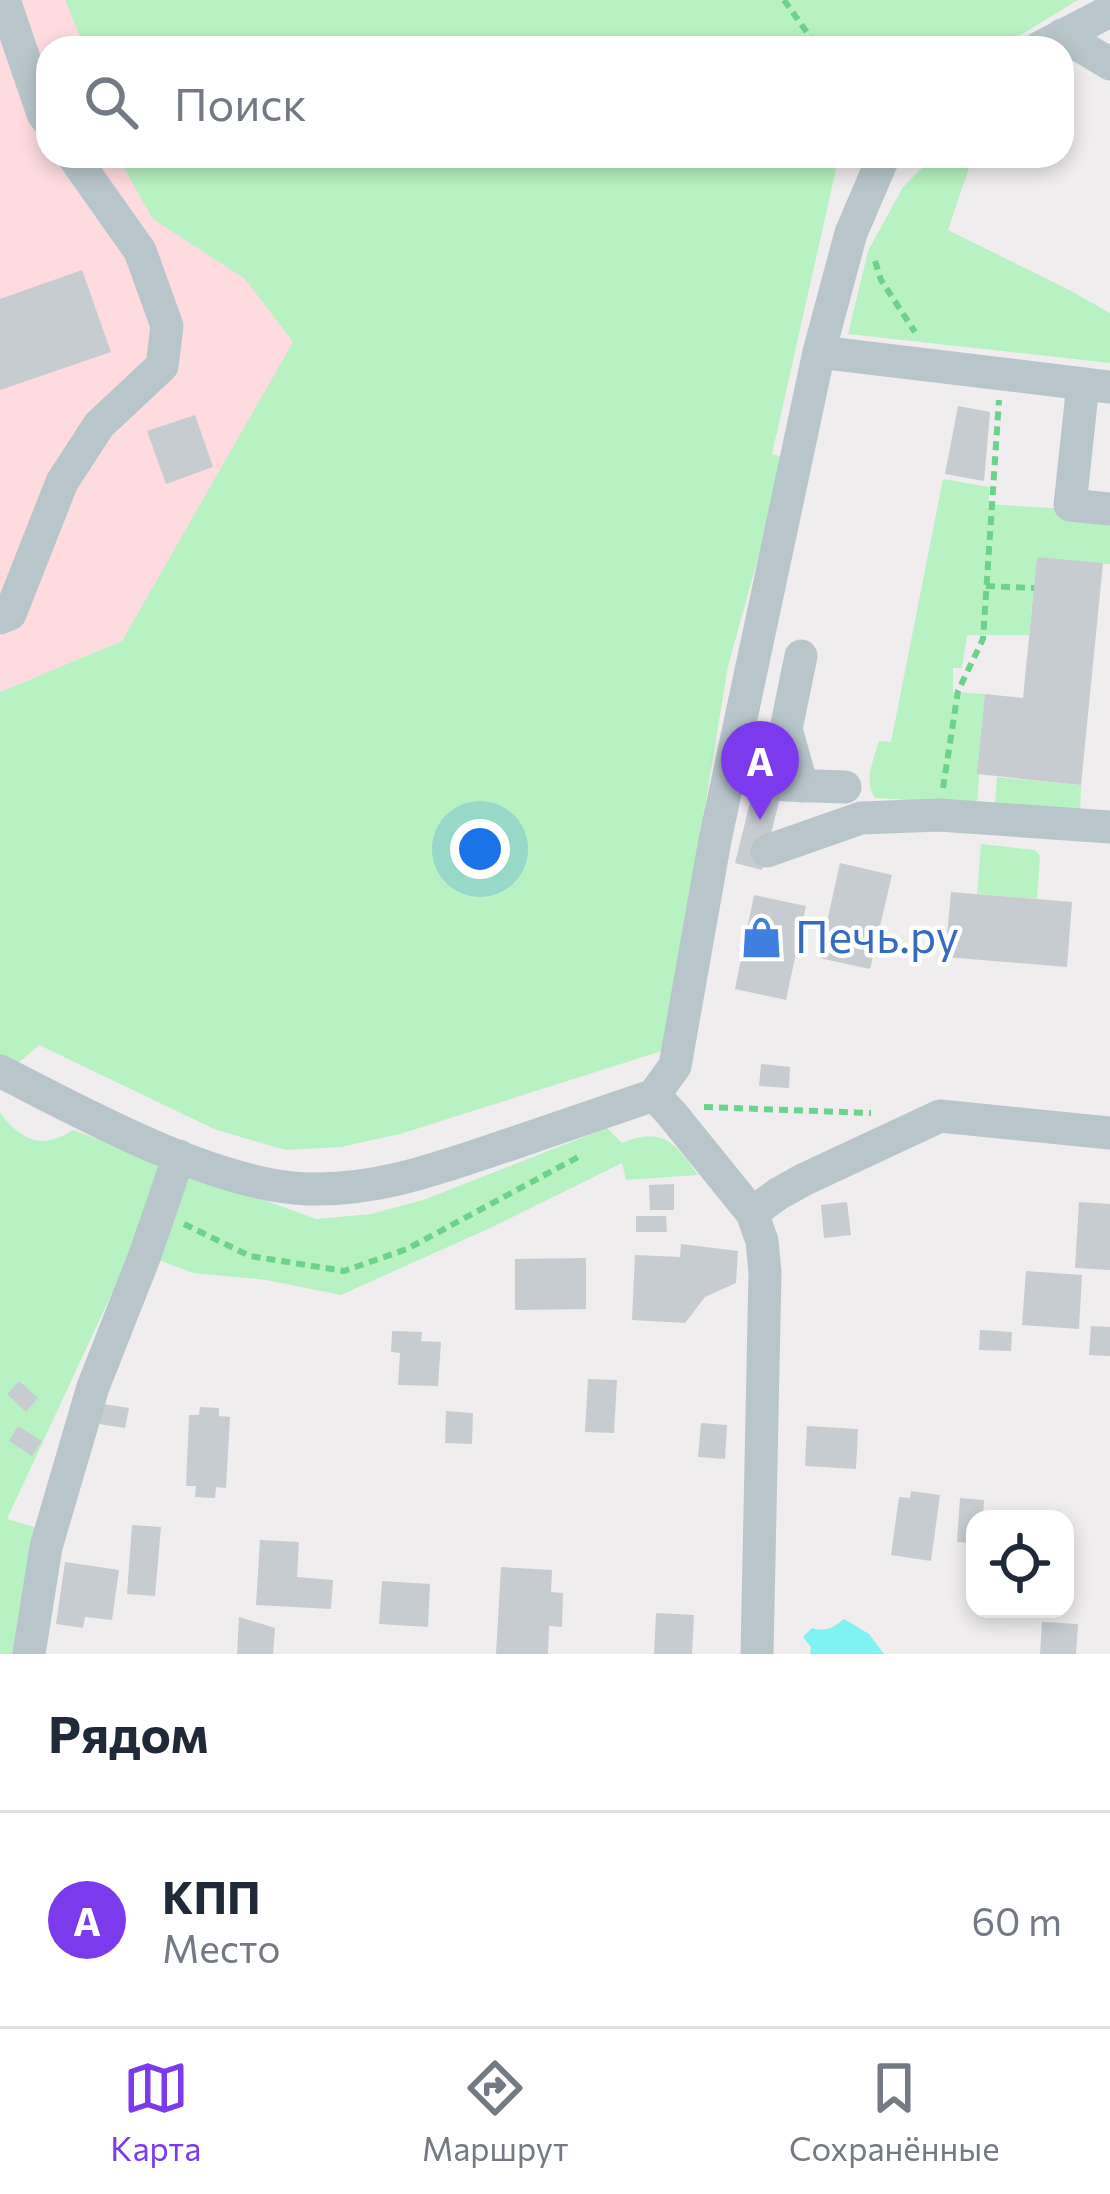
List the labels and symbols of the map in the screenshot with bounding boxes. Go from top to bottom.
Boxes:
pin: A [721,721,799,820]
your location [450,819,510,879]
place label: Печь.ру [795,907,959,962]
shop icon: Печь.ру [738,914,784,960]

